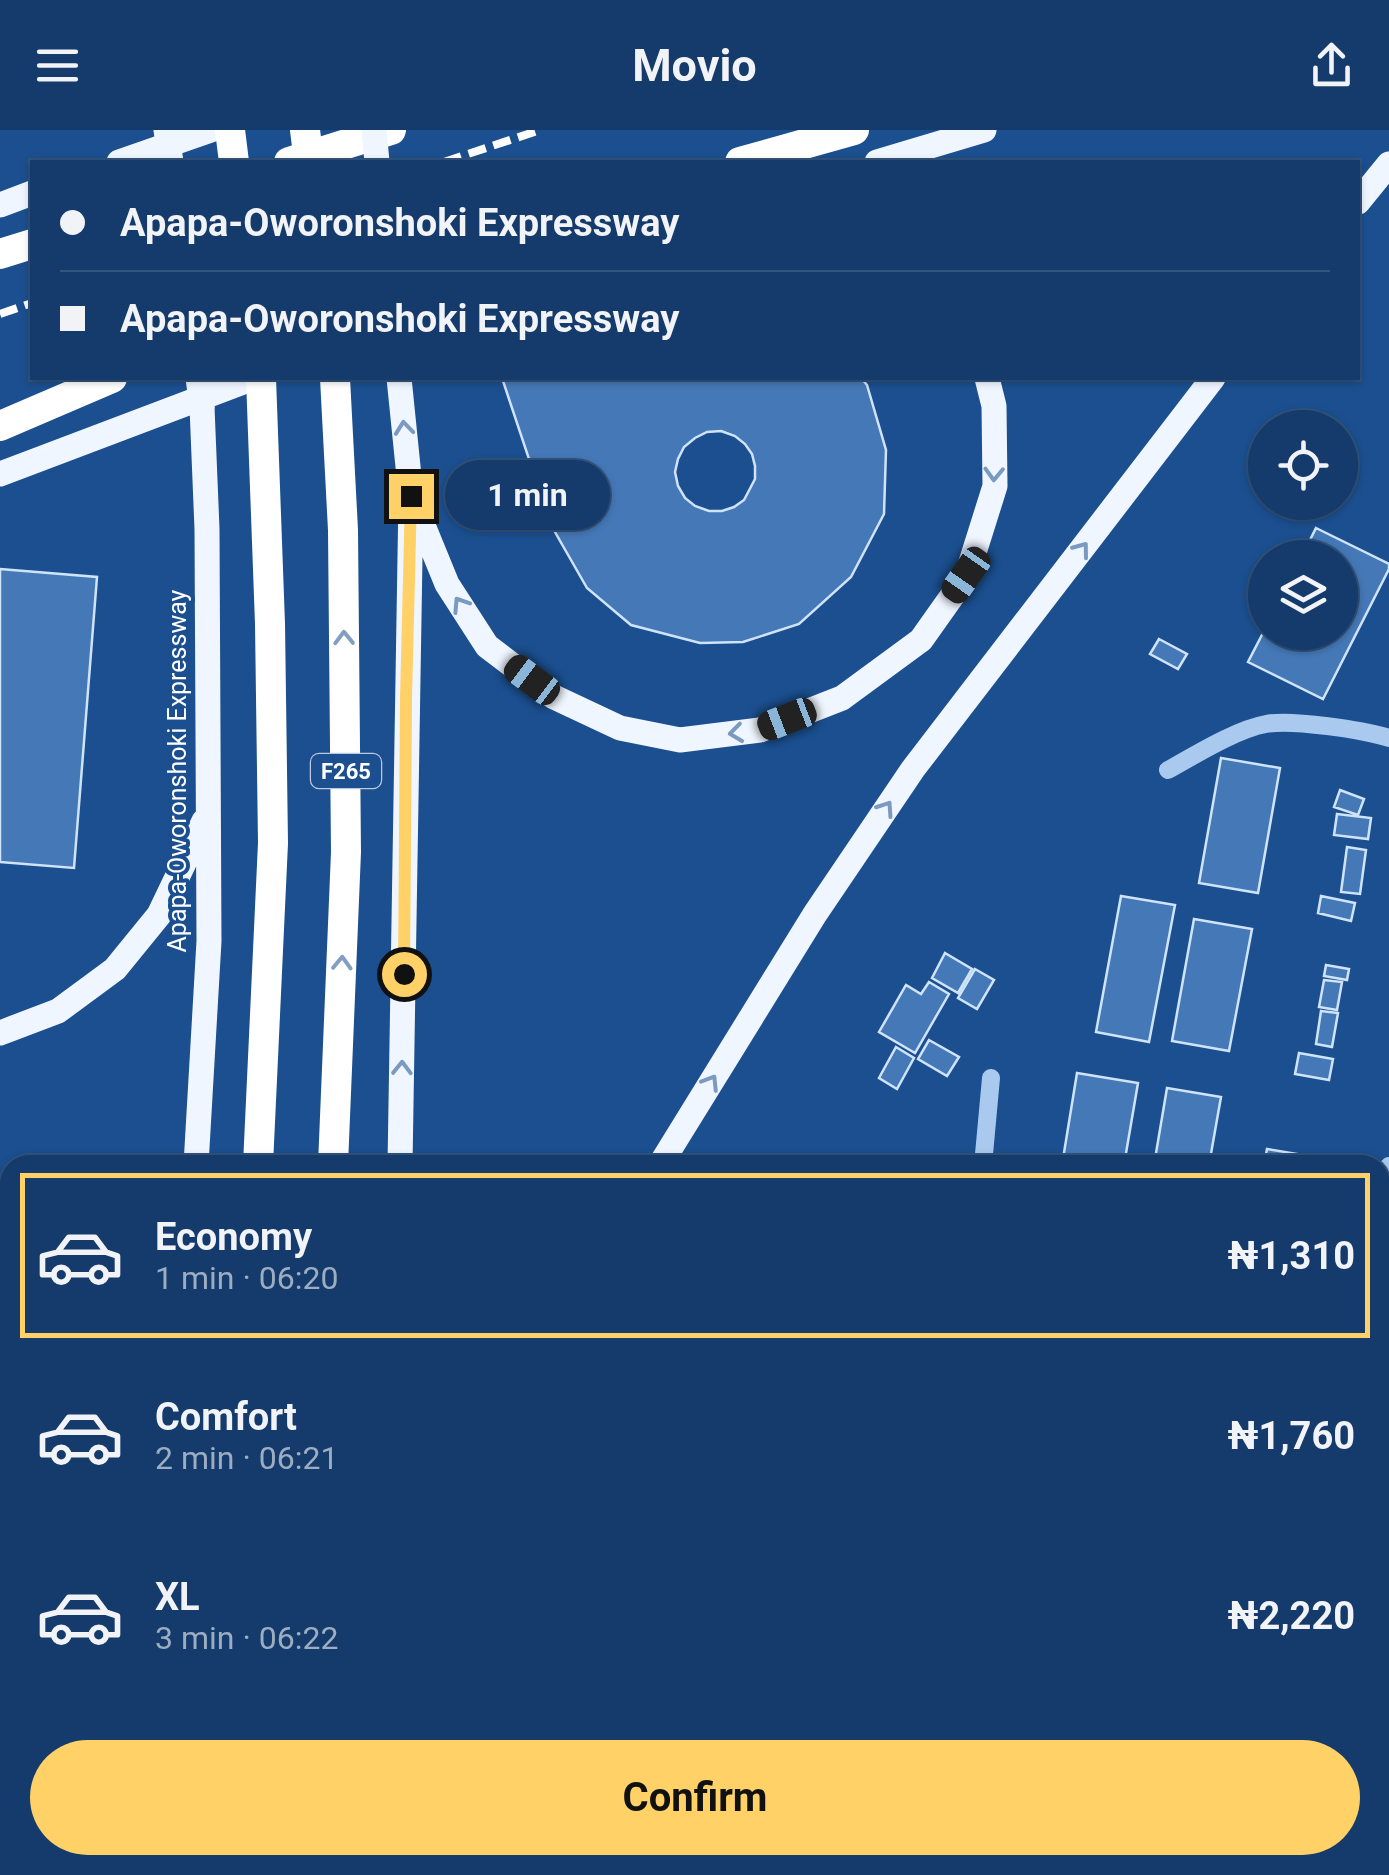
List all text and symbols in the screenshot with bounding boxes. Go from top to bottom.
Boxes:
icon: menu [30,38,85,93]
icon: share [1304,38,1359,93]
text: Movio [632,39,757,92]
text: Apapa-Oworonshoki Expressway [120,201,679,245]
text: Apapa-Oworonshoki Expressway [120,297,679,341]
map controls [1248,410,1358,650]
button: locate [1248,410,1358,520]
one-way arrow [394,420,415,436]
callout: 1 min [446,461,611,531]
one-way arrow [984,466,1005,482]
route end [389,474,434,519]
text: 1 min [487,476,568,514]
button: layers [1248,540,1358,650]
car [937,542,995,608]
one-way arrow [1070,542,1087,560]
street label: Apapa-Oworonshoki Expressway [163,589,192,952]
one-way arrow [453,597,472,615]
one-way arrow [334,629,355,645]
car [499,650,565,710]
car [754,694,820,744]
one-way arrow [728,722,744,743]
road number: F265 [311,754,381,788]
one-way arrow [874,801,893,819]
route start [382,952,427,997]
one-way arrow [331,954,352,970]
one-way arrow [392,1059,413,1075]
one-way arrow [699,1075,718,1093]
icon: car [35,1211,125,1301]
text: Economy [155,1215,312,1259]
text: ₦1,310 [1228,1234,1355,1278]
text: 1 min · 06:20 [155,1259,338,1297]
icon: car [35,1391,125,1481]
text: Comfort [155,1395,297,1439]
text: ₦1,760 [1228,1414,1355,1458]
text: 2 min · 06:21 [155,1439,338,1477]
icon: car [35,1571,125,1661]
text: XL [155,1575,200,1619]
text: ₦2,220 [1228,1594,1355,1638]
text: 3 min · 06:22 [155,1619,338,1657]
button: Confirm [30,1740,1360,1855]

